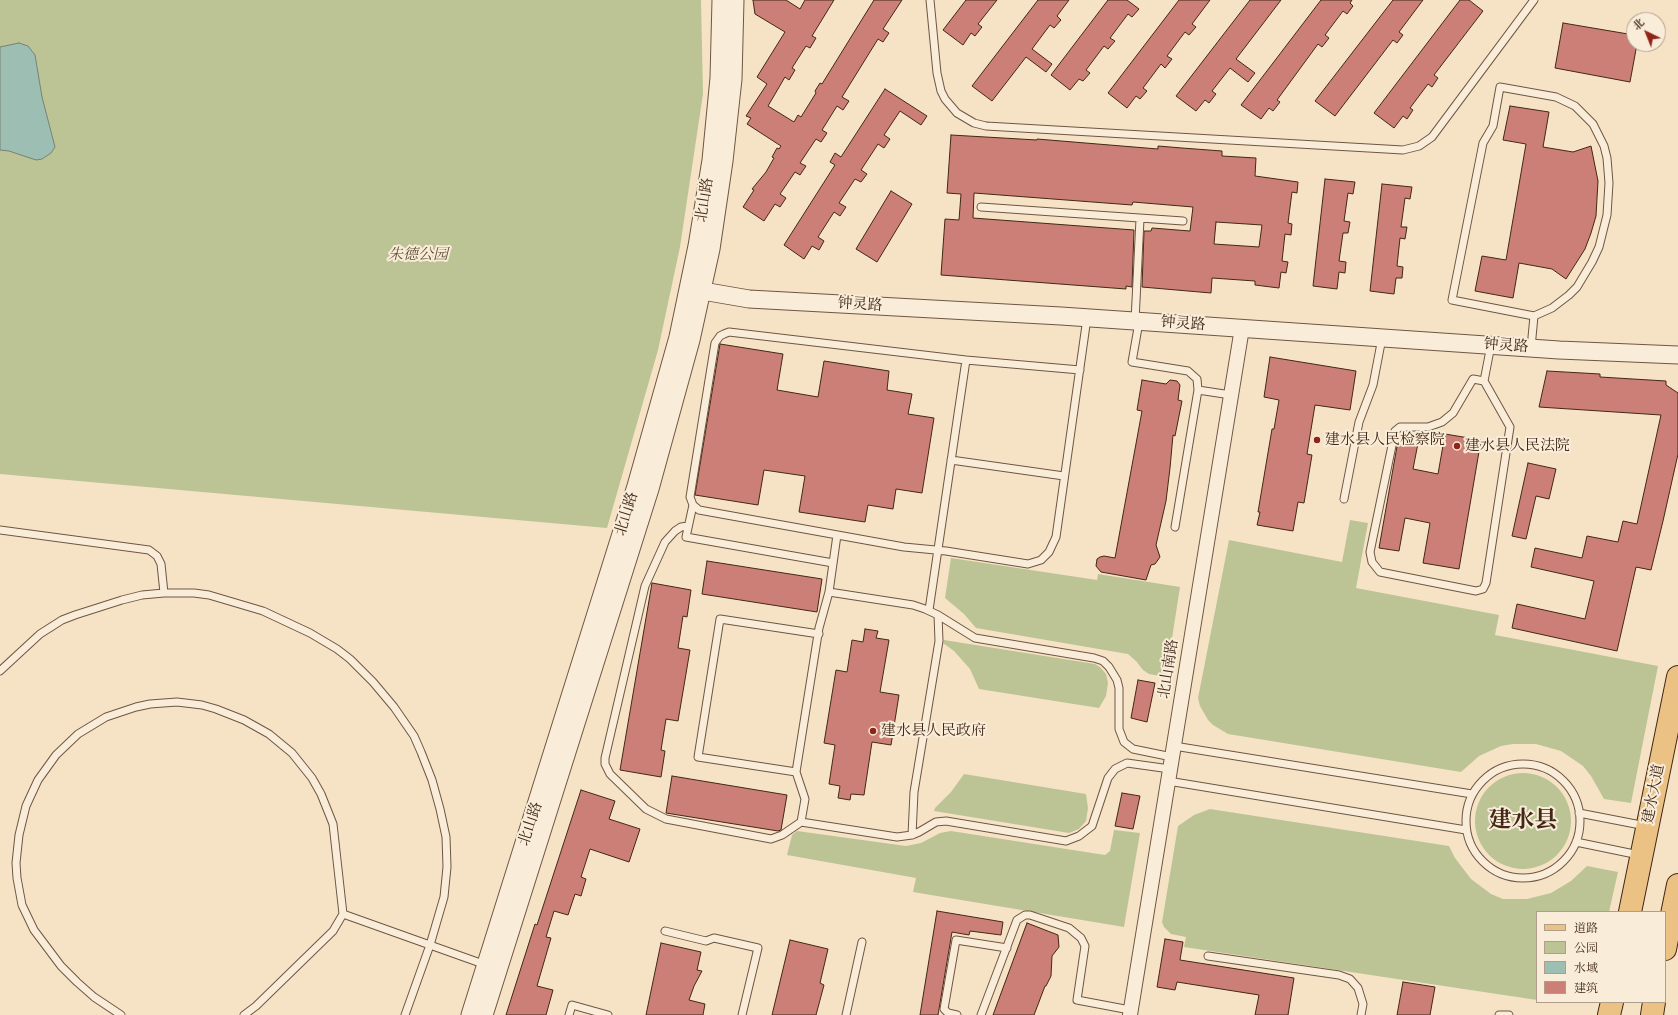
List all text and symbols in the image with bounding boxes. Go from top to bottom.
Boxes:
north arrow [1626,12,1666,52]
text: 北 [1629,14,1648,34]
street label: 北山路 [693,176,717,224]
park label: 朱德公园 [388,246,448,264]
street label: 钟灵路 [837,295,883,315]
street label: 钟灵路 [1160,313,1206,335]
street label: 钟灵路 [1483,335,1529,357]
place label: 建水县人民检察院 [1325,431,1445,449]
marker: 建水县人民检察院 [1312,435,1322,445]
place label: 建水县人民法院 [1465,437,1570,455]
marker: 建水县人民法院 [1452,441,1462,451]
street label: 北山路 [612,490,642,538]
street label: 北山南路 [1155,638,1183,700]
place label: 建水县人民政府 [881,722,986,740]
marker: 建水县人民政府 [868,726,878,736]
street label: 建水大道 [1639,763,1669,825]
street label: 北山路 [515,800,547,848]
district label: 建水县 [1489,807,1557,835]
legend [1536,911,1666,1003]
text: 道路 [1574,919,1598,936]
text: 公园 [1574,939,1598,956]
text: 水域 [1574,959,1598,976]
text: 建筑 [1574,979,1598,996]

